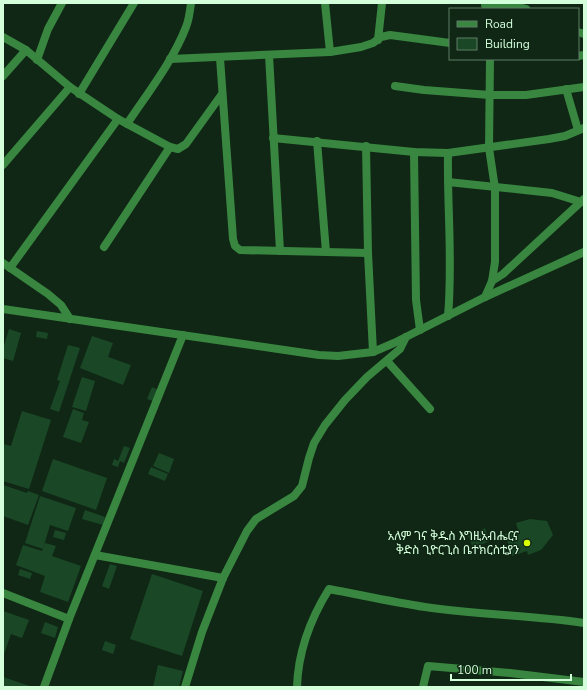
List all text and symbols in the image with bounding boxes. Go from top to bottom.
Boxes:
legend [449,8,579,60]
text: Road [485,16,513,32]
text: Building [485,36,530,52]
place label: አለም ገና ቅዱስ እግዚአብሔርና ቅድስ ጊዮርጊስ ቤተክርስቲያን [388,528,519,558]
marker: አለም ገና ቅዱስ እግዚአብሔርና ቅድስ ጊዮርጊስ ቤተክርስቲያን [522,538,532,548]
scale bar [451,656,571,682]
text: 100 m [457,662,492,678]

